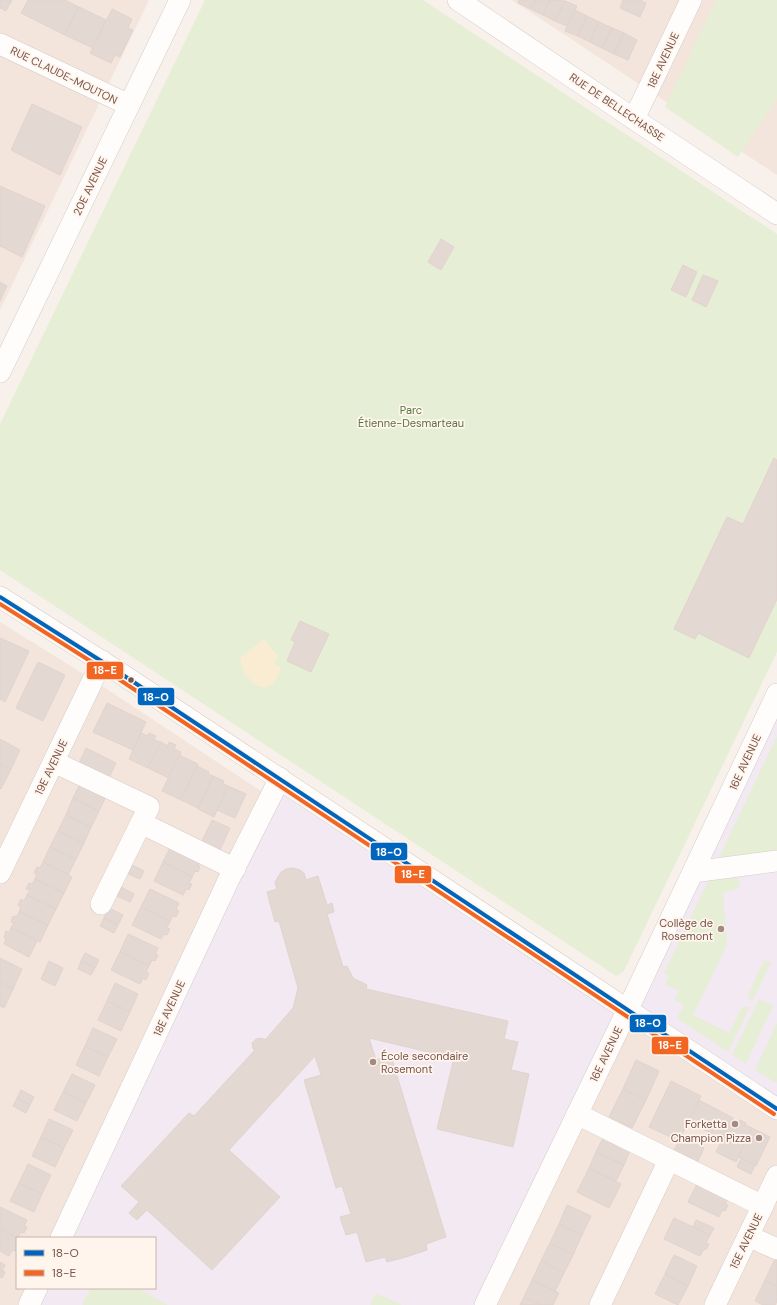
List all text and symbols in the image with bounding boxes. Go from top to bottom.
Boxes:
street label: 18E AVENUE [644,30,682,90]
street label: RUE CLAUDE-MOUTON [8,43,120,107]
street label: RUE DE BELLECHASSE [567,70,667,144]
street label: 20E AVENUE [70,154,110,218]
park label: Parc Étienne-Desmarteau [358,403,464,430]
line badge: 18-E [86,661,124,680]
text: 18-E [93,663,117,677]
unlabelled marker [126,675,136,685]
line badge: 18-O [137,687,175,706]
text: 18-O [143,690,169,704]
street label: 16E AVENUE [726,732,764,792]
street label: 19E AVENUE [31,737,71,797]
line badge: 18-O [370,842,408,861]
text: 18-O [376,845,402,859]
line badge: 18-E [394,865,432,884]
text: 18-E [401,867,425,881]
place label: Collège de Rosemont [659,916,713,943]
marker: Collège de Rosemont [716,924,726,934]
street label: 18E AVENUE [150,978,188,1038]
line badge: 18-O [629,1014,667,1033]
text: 18-O [635,1016,661,1030]
street label: 16E AVENUE [586,1024,626,1084]
line badge: 18-E [651,1036,689,1055]
text: 18-E [658,1038,682,1052]
place label: École secondaire Rosemont [381,1049,468,1076]
marker: École secondaire Rosemont [368,1057,378,1067]
place label: Forketta [685,1117,727,1131]
marker: Forketta [730,1119,740,1129]
place label: Champion Pizza [671,1131,751,1145]
marker: Champion Pizza [754,1133,764,1143]
street label: 15E AVENUE [727,1211,765,1271]
legend [16,1237,156,1289]
text: 18-O [52,1245,79,1261]
text: 18-E [52,1265,77,1281]

